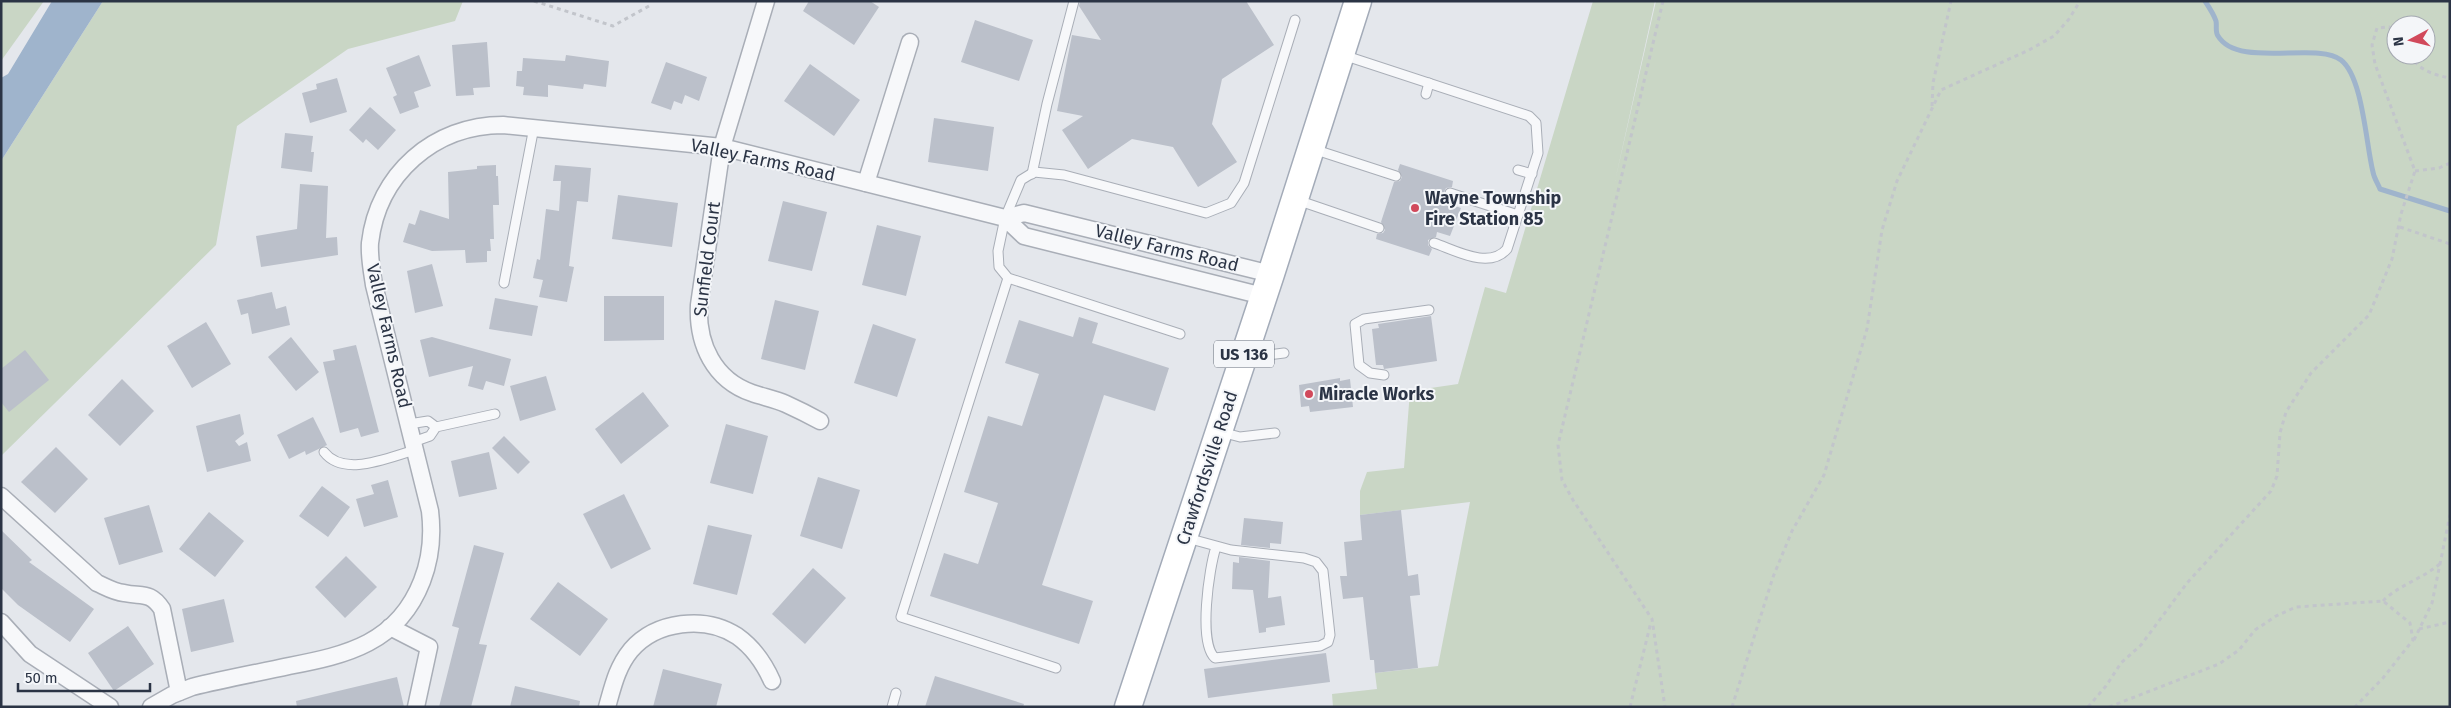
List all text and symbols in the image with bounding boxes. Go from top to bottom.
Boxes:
north arrow [2386,15,2436,65]
text: N [2390,36,2408,47]
street label: Valley Farms Road [689,134,837,186]
place label: Wayne Township Fire Station 85 [1425,187,1561,230]
street label: Sunfield Court [689,200,725,318]
marker: Wayne Township Fire Station 85 [1409,202,1421,214]
street label: Valley Farms Road [1093,220,1241,276]
street label: Valley Farms Road [362,262,416,410]
road number: US 136 [1214,340,1274,368]
place label: Miracle Works [1319,383,1434,405]
street label: Crawfordsville Road [1172,388,1242,548]
marker: Miracle Works [1303,388,1315,400]
scale bar [18,660,150,692]
text: 50 m [25,669,58,687]

